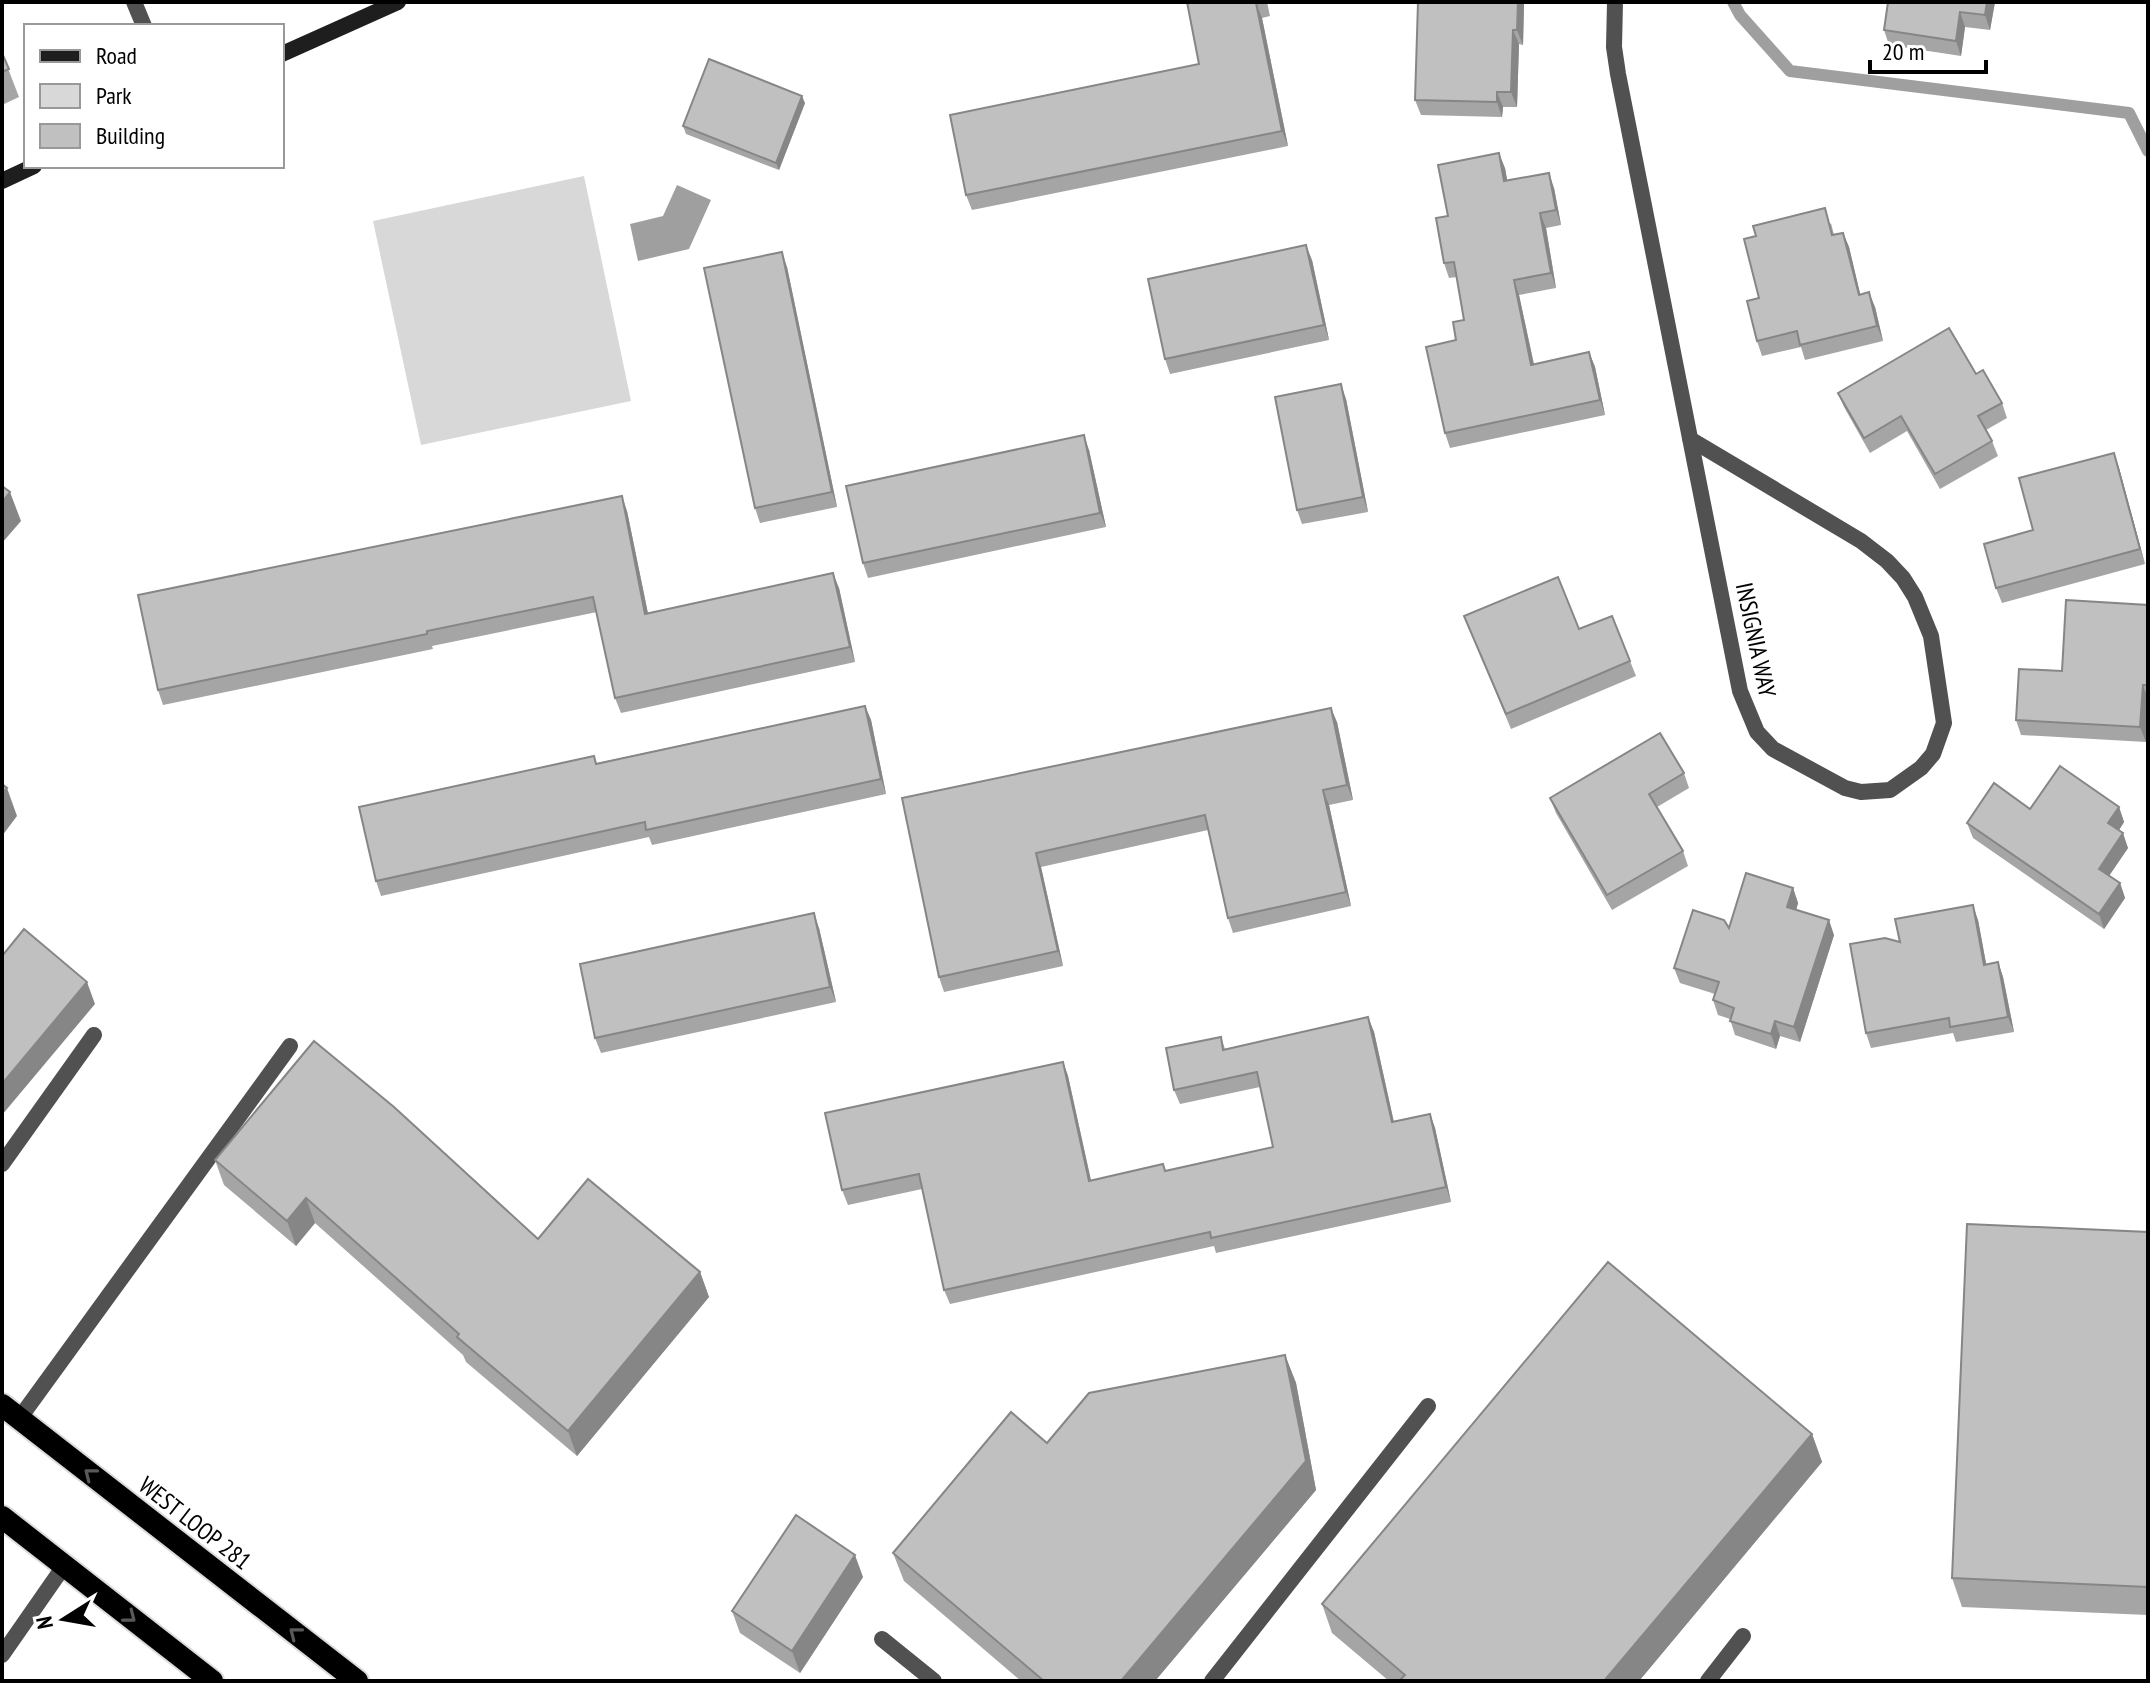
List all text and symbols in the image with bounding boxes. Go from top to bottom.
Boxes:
legend [24,24,284,168]
scale bar [1870,24,1986,74]
text: 20 m [1882,36,1924,67]
text: Road [96,40,137,71]
text: Park [96,80,132,111]
text: Building [96,120,165,151]
street label: INSIGNIA WAY [1729,580,1783,700]
one-way arrow [84,1469,99,1483]
street label: WEST LOOP 281 [133,1469,257,1577]
north arrow [24,1579,104,1659]
one-way arrow [121,1607,135,1621]
text: N [29,1614,59,1631]
one-way arrow [289,1629,304,1643]

